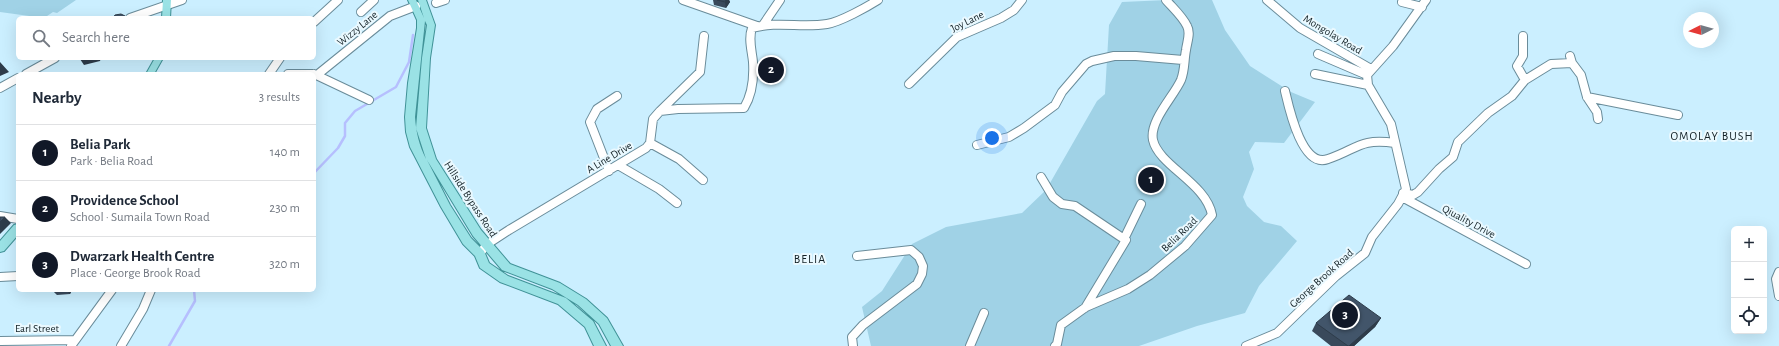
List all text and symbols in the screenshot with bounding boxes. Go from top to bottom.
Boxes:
street label: Wizzy Lane [335,9,380,48]
street label: Joy Lane [949,9,985,34]
north arrow [1683,12,1719,48]
street label: Mongolay Road [1302,13,1364,56]
search box [16,16,316,60]
icon: search [30,27,52,49]
text: Search here [62,30,130,45]
pin: 2 [758,55,784,85]
text: Nearby [32,89,82,106]
text: 3 results [259,91,300,104]
your location [982,128,1002,148]
district label: OMOLAY BUSH [1670,130,1754,142]
text: Belia Park [70,137,131,152]
street label: A Line Drive [585,140,634,175]
text: 1 [43,146,47,159]
text: 140 m [270,146,300,159]
text: Park · Belia Road [70,155,153,168]
street label: Hillside Bypass Road [442,159,499,239]
pin: 1 [1138,165,1164,195]
text: Providence School [70,193,179,208]
text: 2 [42,202,48,215]
text: 230 m [269,202,300,215]
street label: Qiuality Drive [1440,203,1497,240]
text: School · Sumaila Town Road [70,211,210,224]
street label: Belia Road [1159,215,1200,254]
map controls [1731,226,1767,334]
button: + [1731,226,1767,262]
street label: George Brook Road [1287,247,1355,310]
text: Dwarzark Health Centre [70,249,214,264]
district label: BELIA [794,253,826,265]
text: 3 [42,258,48,271]
text: 320 m [269,258,300,271]
button: − [1731,262,1767,298]
text: Place · George Brook Road [70,267,200,280]
button: locate [1731,298,1767,334]
pin: 3 [1332,300,1358,330]
street label: Earl Street [15,323,60,334]

